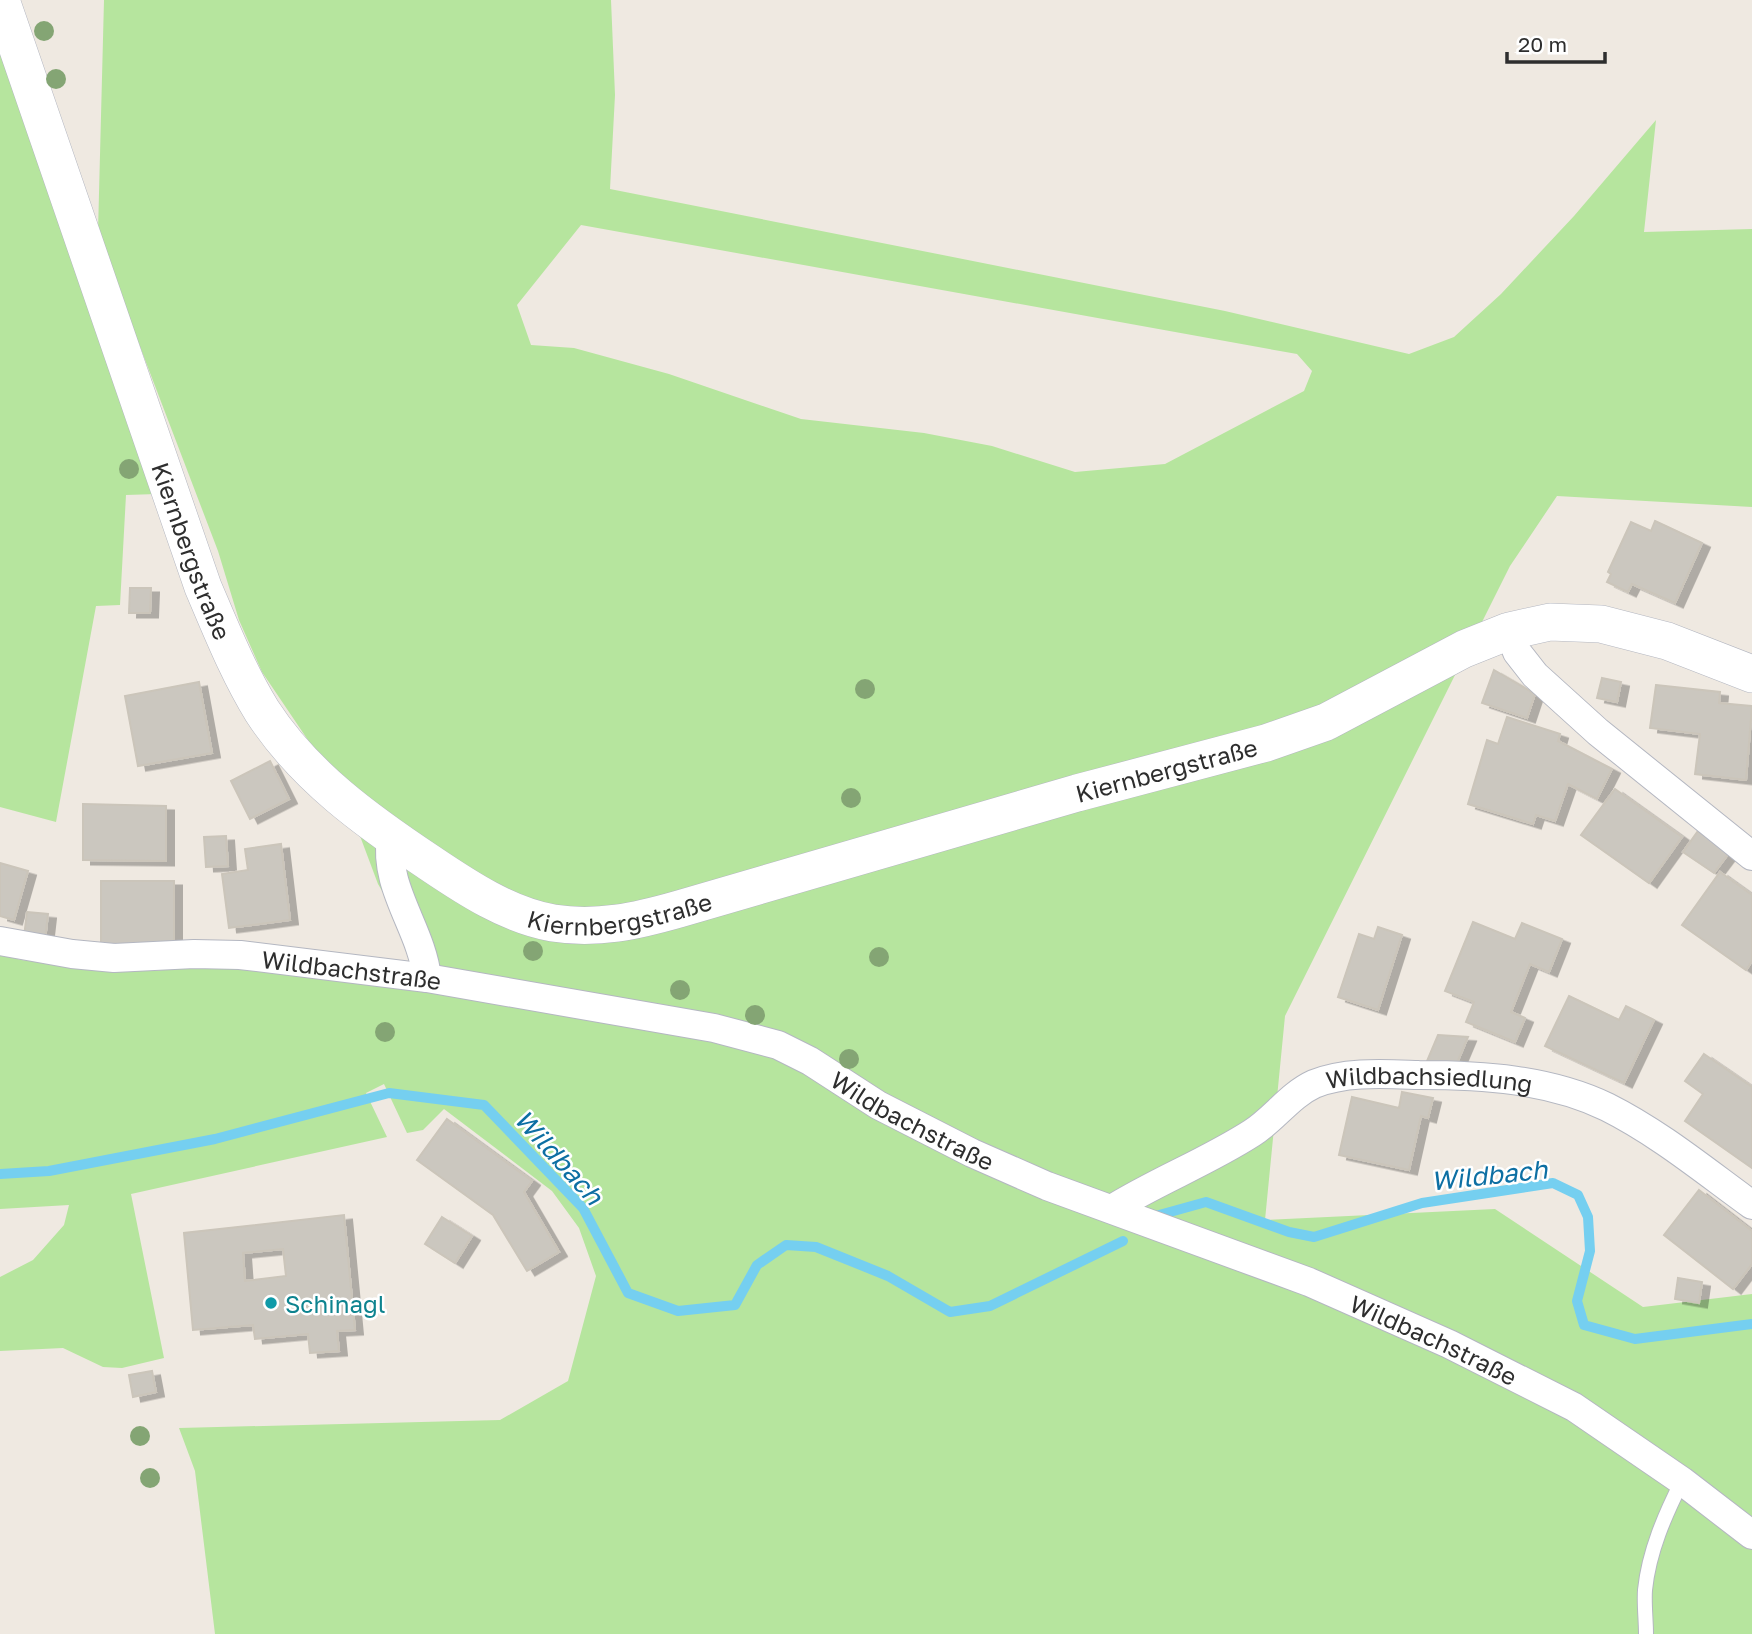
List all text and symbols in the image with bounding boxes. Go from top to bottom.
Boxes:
scale bar [1507,21,1605,65]
text: 20 m [1518,31,1567,57]
street label: Kiernbergstraße [147,458,238,644]
street label: Kiernbergstraße [1072,732,1260,807]
street label: Kiernbergstraße [524,886,715,940]
street label: Wildbachstraße [260,943,444,995]
street label: Wildbachsiedlung [1323,1059,1535,1098]
street label: Wildbachstraße [826,1064,999,1175]
water label: Wildbach [508,1103,610,1212]
water label: Wildbach [1429,1153,1550,1197]
street label: Wildbachstraße [1346,1288,1522,1391]
place label: Schinagl [285,1289,385,1318]
marker: Schinagl [263,1295,279,1311]

